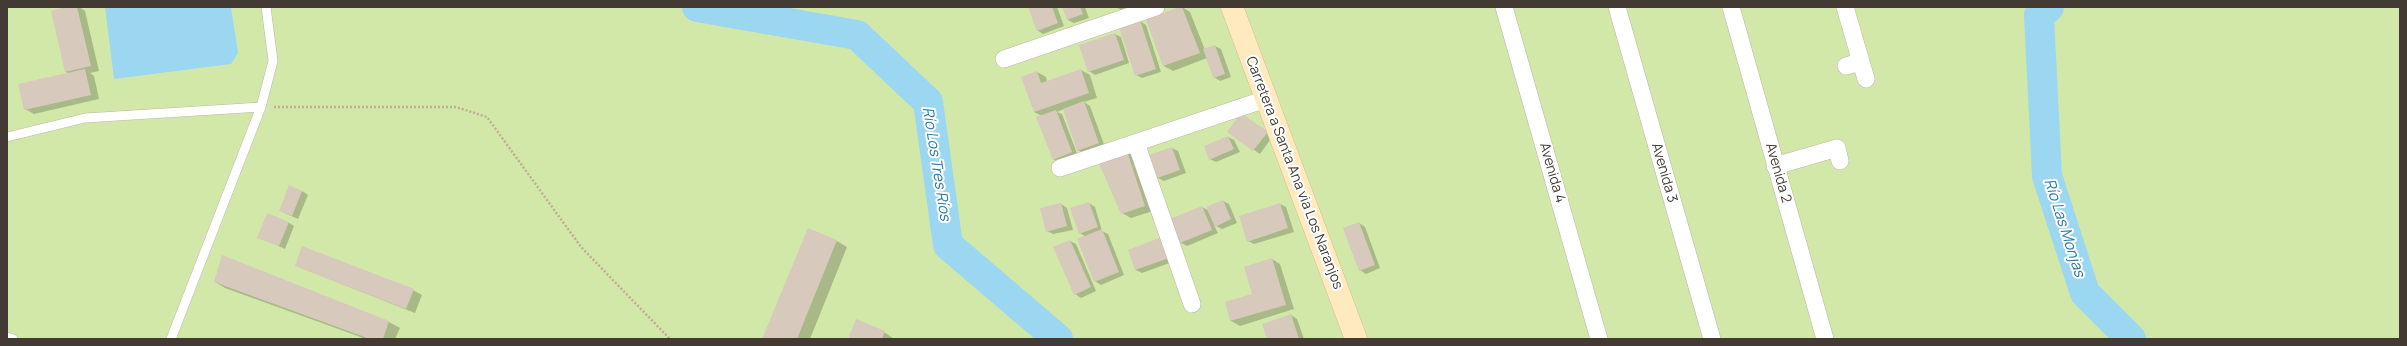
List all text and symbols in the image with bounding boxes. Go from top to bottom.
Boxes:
street label: Carretera a Santa Ana via Los Naranjos [1242,54,1346,292]
water label: Río Los Tres Ríos [918,106,954,222]
street label: Avenida 4 [1535,141,1569,205]
street label: Avenida 3 [1647,141,1681,205]
street label: Avenida 2 [1761,141,1795,205]
water label: Río Las Monjas [2040,177,2088,279]

